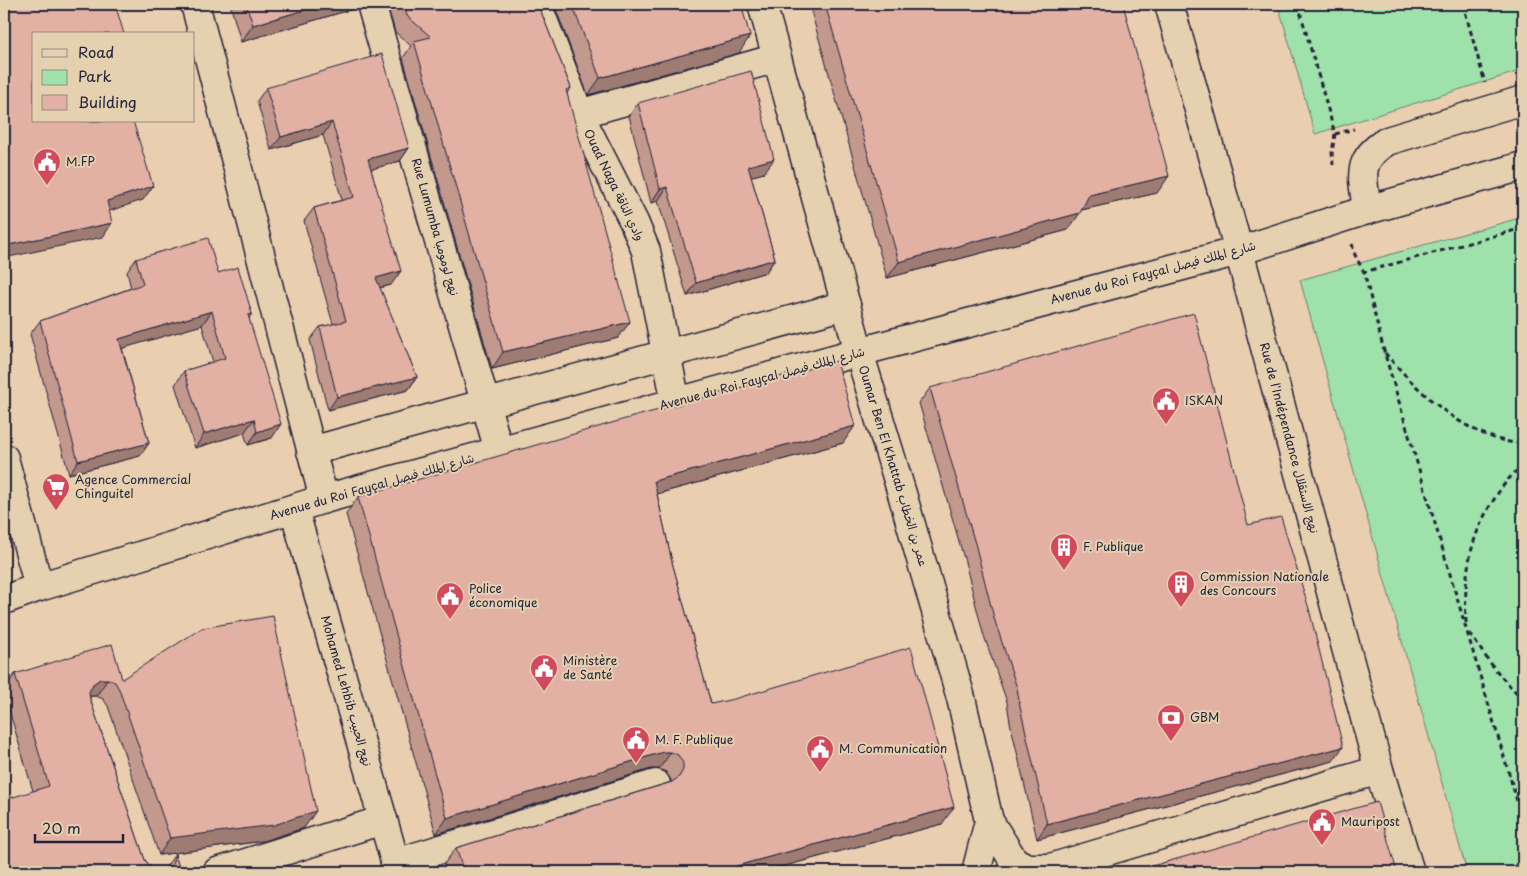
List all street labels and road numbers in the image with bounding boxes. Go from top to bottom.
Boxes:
street label: Ouad Naga وادي الناقة [579,126,650,244]
street label: Rue Lumumba نهج لومومبا [407,156,464,298]
street label: Avenue du Roi Fayçal شارع الملك فيصل [1048,236,1258,309]
street label: Rue de l'Indépendance نهج الاستقلال [1255,340,1324,535]
street label: Avenue du Roi Fayçal شارع الملك فيصل [657,342,867,415]
street label: Oumar Ben El Khattab عمر بن الخطاب [855,363,933,568]
street label: Avenue du Roi Fayçal شارع الملك فيصل [267,448,476,525]
street label: Mohamed Lehbib نهج الحبيب [316,613,377,769]

